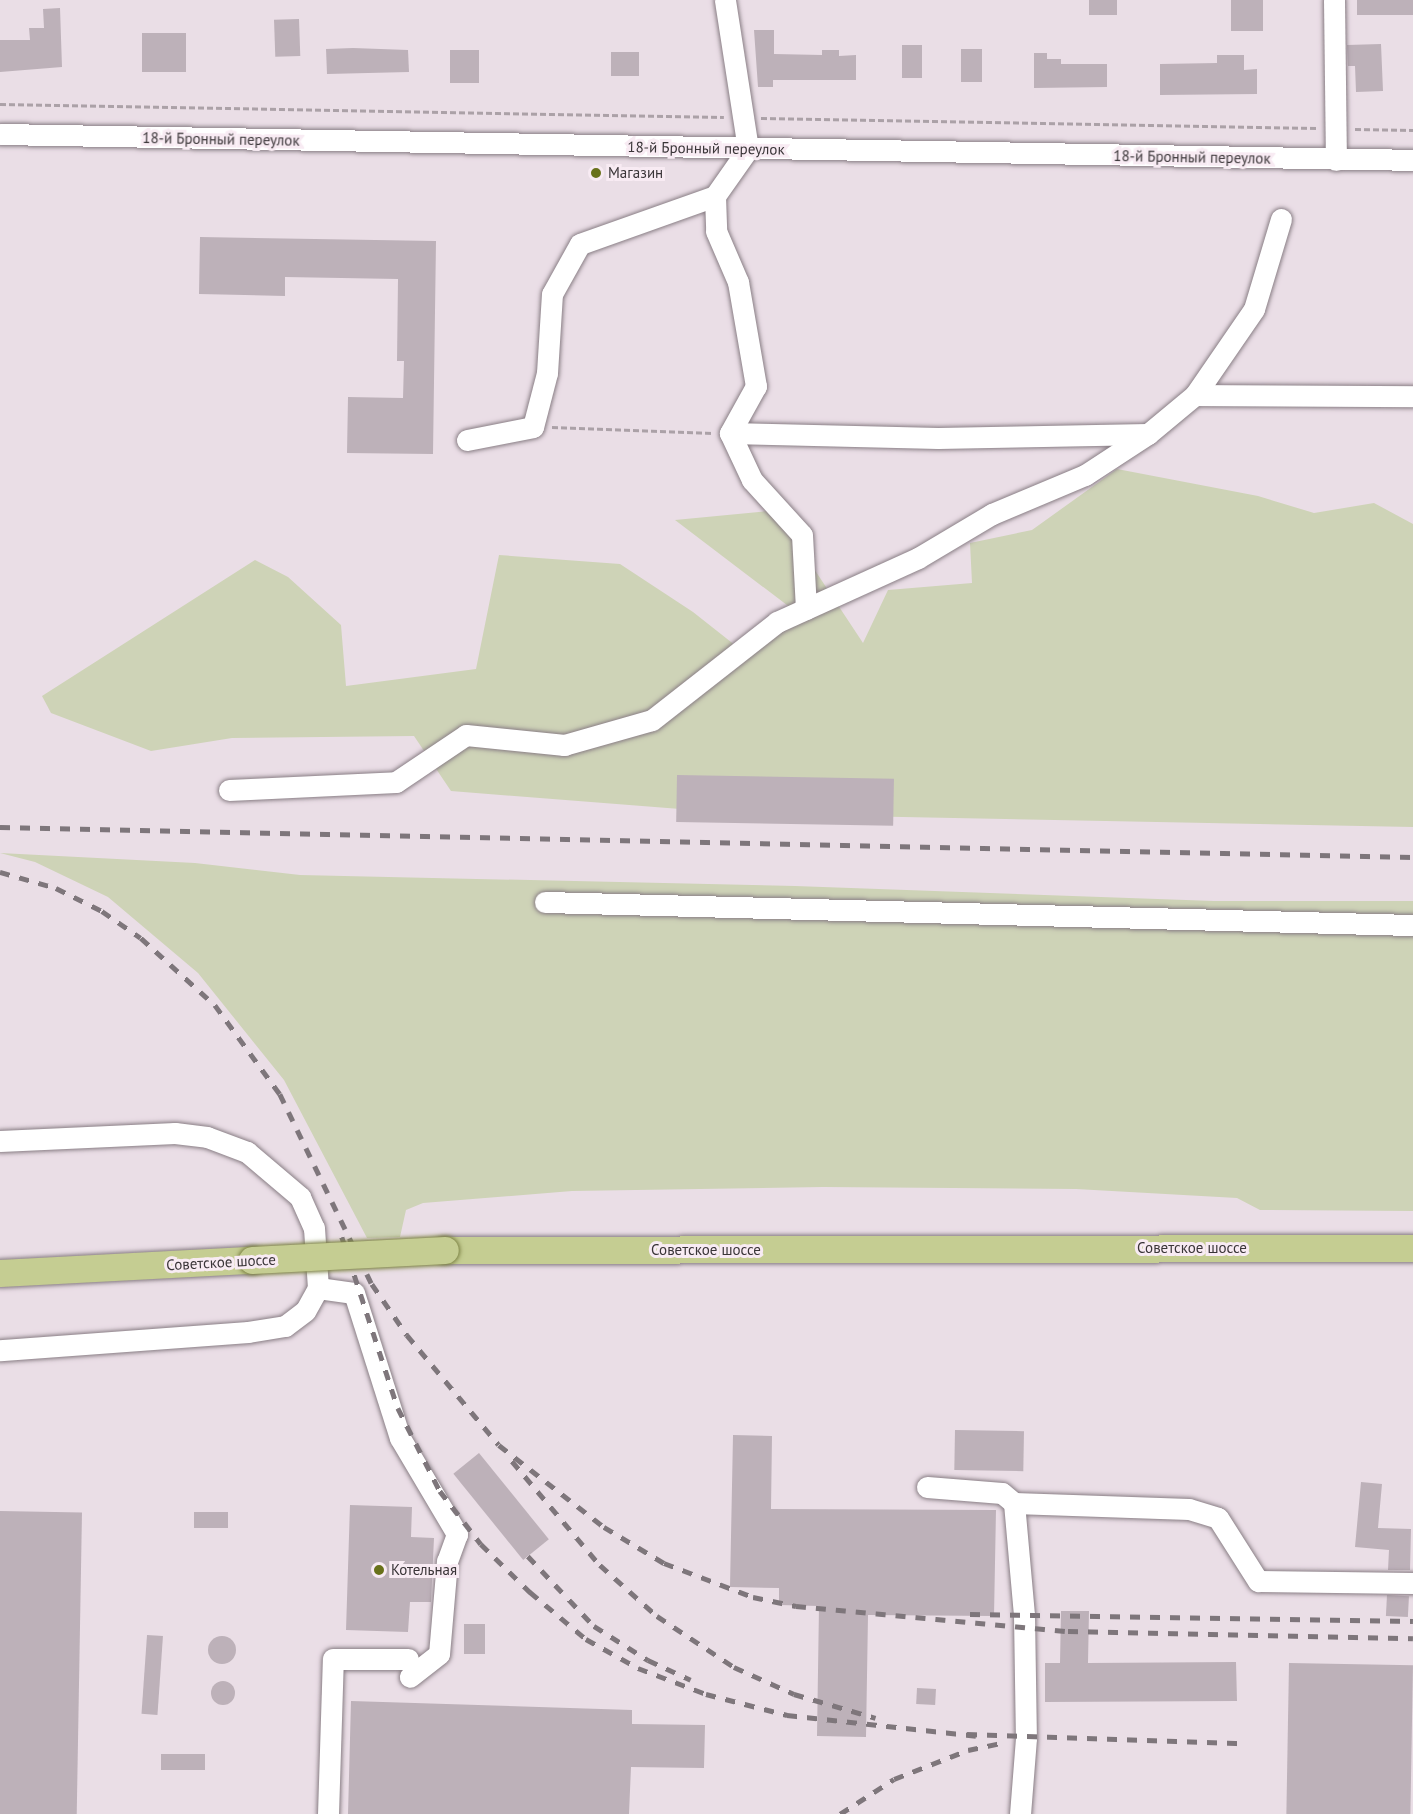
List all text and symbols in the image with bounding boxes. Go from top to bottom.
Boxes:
street label: 18-й Бронный переулок [142,129,300,149]
street label: 18-й Бронный переулок [627,138,785,158]
street label: 18-й Бронный переулок [1113,147,1271,167]
place label: Магазин [608,164,663,182]
marker: Магазин [589,166,603,180]
street label: Советское шоссе [1137,1239,1247,1257]
street label: Советское шоссе [651,1241,761,1259]
street label: Советское шоссе [166,1250,276,1274]
place label: Котельная [391,1561,457,1579]
marker: Котельная [372,1563,386,1577]

